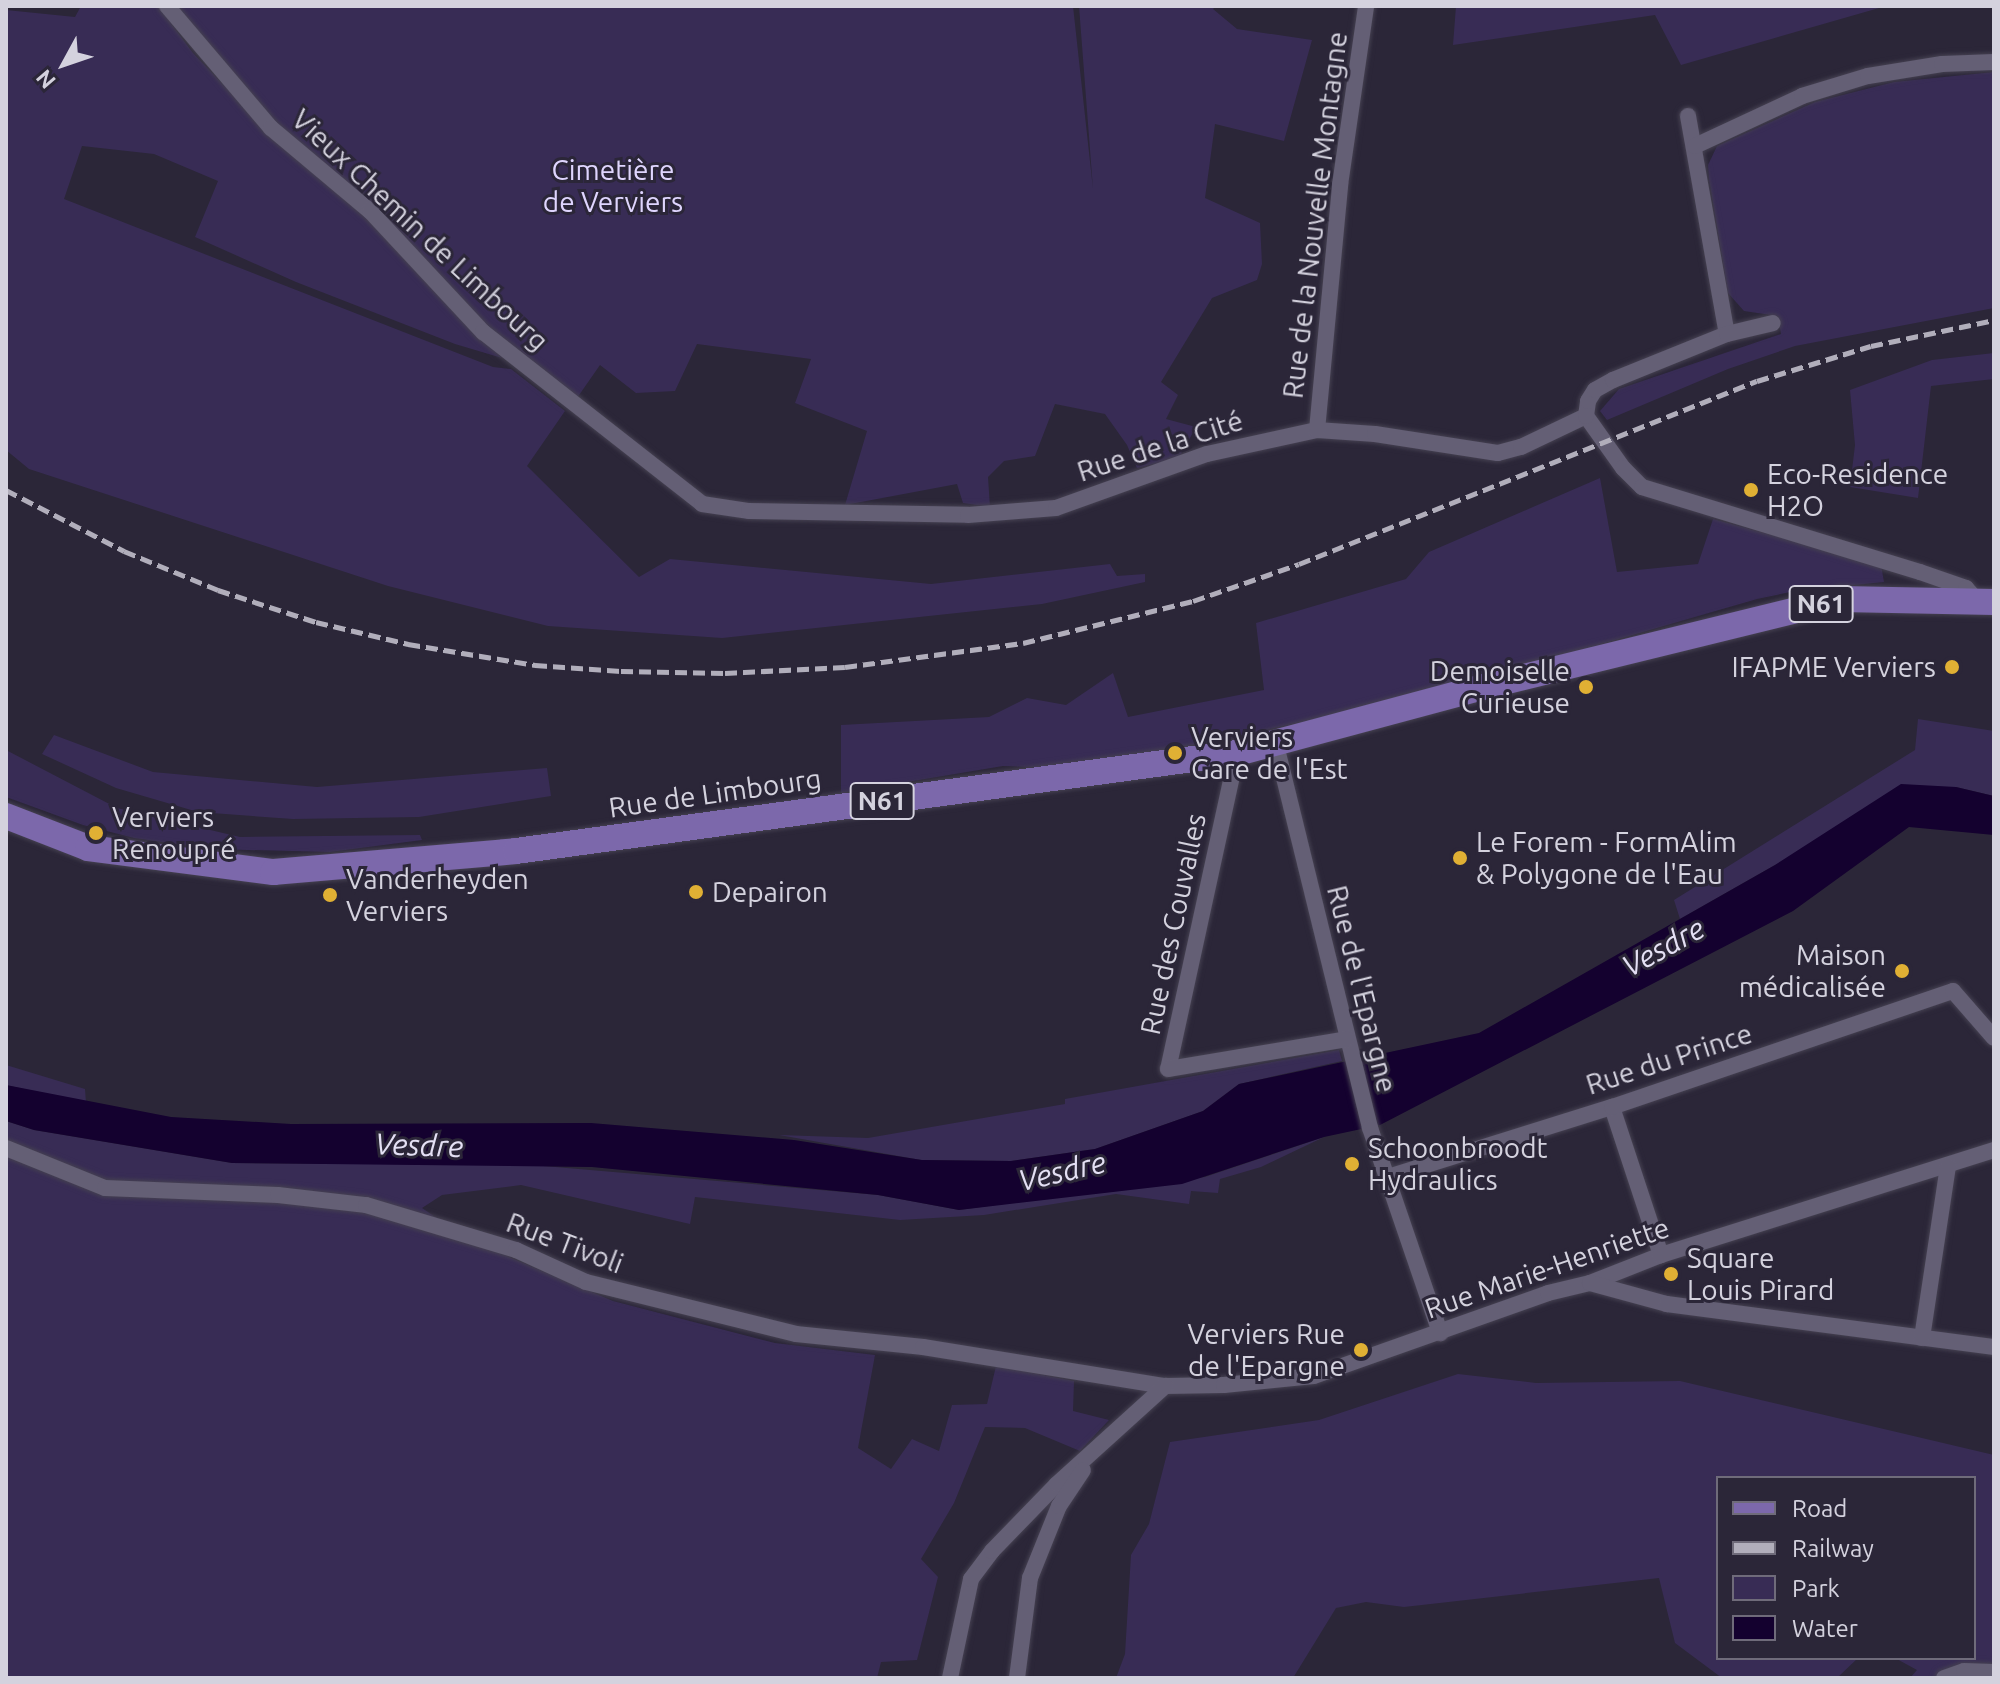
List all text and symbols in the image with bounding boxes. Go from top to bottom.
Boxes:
north arrow [24,24,104,104]
street label: Rue de la Nouvelle Montagne [1276,30,1354,400]
text: N [30,65,60,94]
street label: Vieux Chemin de Limbourg [285,102,555,358]
park label: Cimetière de Verviers [543,153,683,219]
street label: Rue de la Cité [1073,403,1247,489]
place label: Eco-Residence H2O [1767,457,1948,523]
marker: Eco-Residence H2O [1742,481,1760,499]
road number: N61 [1787,582,1855,626]
place label: IFAPME Verviers [1732,650,1936,684]
place label: Demoiselle Curieuse [1430,654,1570,720]
marker: IFAPME Verviers [1943,658,1961,676]
marker: Demoiselle Curieuse [1577,678,1595,696]
place label: Verviers Gare de l'Est [1191,720,1348,786]
marker: Verviers Gare de l'Est [1166,744,1184,762]
street label: Rue de Limbourg [607,761,823,825]
road number: N61 [848,779,916,823]
place label: Verviers Renoupré [112,800,236,866]
street label: Rue des Couvalles [1133,810,1213,1038]
marker: Verviers Renoupré [87,824,105,842]
place label: Le Forem - FormAlim & Polygone de l'Eau [1476,825,1737,891]
marker: Le Forem - FormAlim & Polygone de l'Eau [1451,849,1469,867]
place label: Vanderheyden Verviers [346,862,529,928]
place label: Depairon [712,875,828,909]
street label: Rue de l'Epargne [1320,882,1404,1096]
marker: Depairon [687,883,705,901]
marker: Vanderheyden Verviers [321,886,339,904]
water label: Vesdre [1616,910,1710,984]
place label: Maison médicalisée [1739,938,1886,1004]
marker: Maison médicalisée [1893,962,1911,980]
street label: Rue du Prince [1582,1016,1756,1102]
water label: Vesdre [374,1125,464,1165]
place label: Schoonbroodt Hydraulics [1368,1131,1548,1197]
water label: Vesdre [1015,1144,1109,1198]
marker: Schoonbroodt Hydraulics [1343,1155,1361,1173]
street label: Rue Tivoli [502,1205,628,1281]
street label: Rue Marie-Henriette [1420,1210,1674,1326]
place label: Square Louis Pirard [1687,1241,1834,1307]
marker: Square Louis Pirard [1662,1265,1680,1283]
place label: Verviers Rue de l'Epargne [1188,1317,1345,1383]
marker: Verviers Rue de l'Epargne [1352,1341,1370,1359]
legend [1716,1476,1976,1660]
text: Road [1792,1495,1847,1522]
text: Railway [1792,1535,1874,1562]
text: Park [1792,1575,1840,1602]
text: Water [1792,1615,1858,1642]

